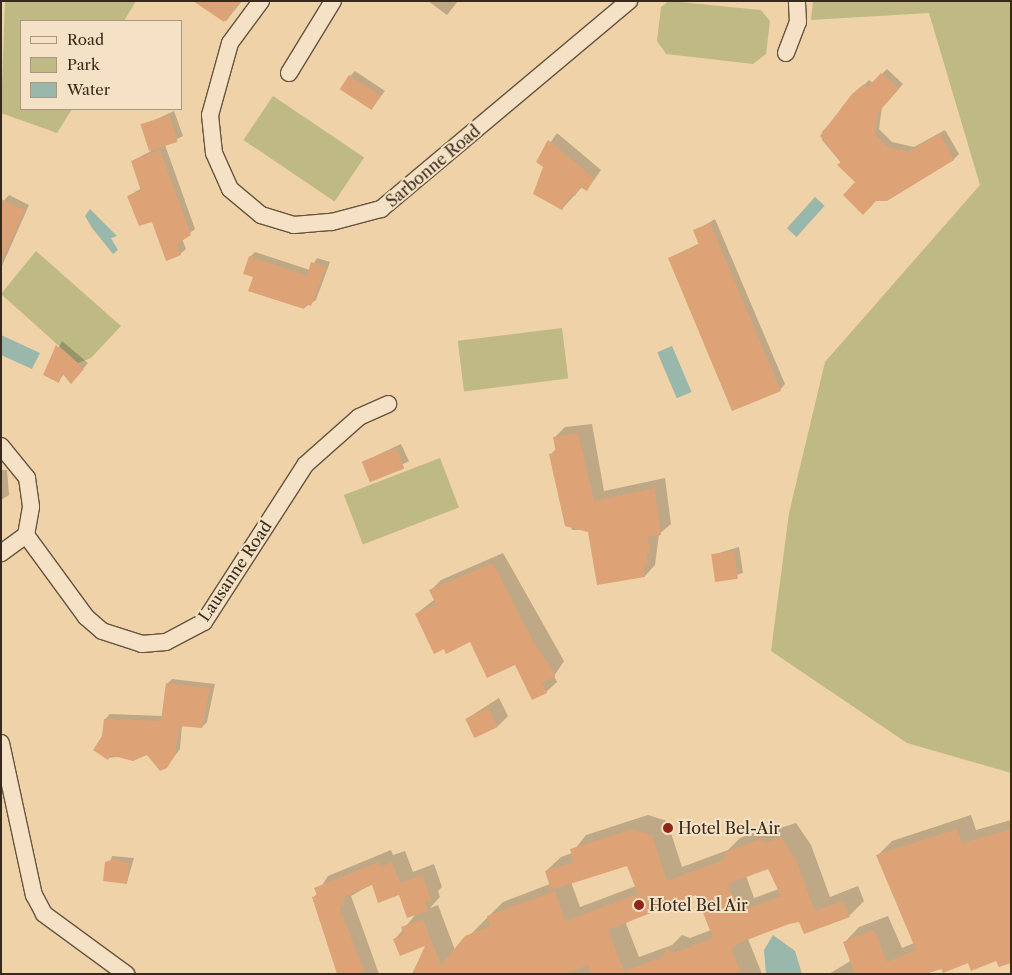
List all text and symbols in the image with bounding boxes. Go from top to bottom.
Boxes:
legend [20,20,182,110]
text: Road [67,30,104,49]
text: Park [67,55,100,74]
text: Water [67,80,110,99]
street label: Sarbonne Road [382,121,484,211]
street label: Lausanne Road [194,517,276,625]
place label: Hotel Bel-Air [678,818,780,838]
marker: Hotel Bel-Air [662,822,674,834]
place label: Hotel Bel Air [649,895,748,915]
marker: Hotel Bel Air [633,899,645,911]

